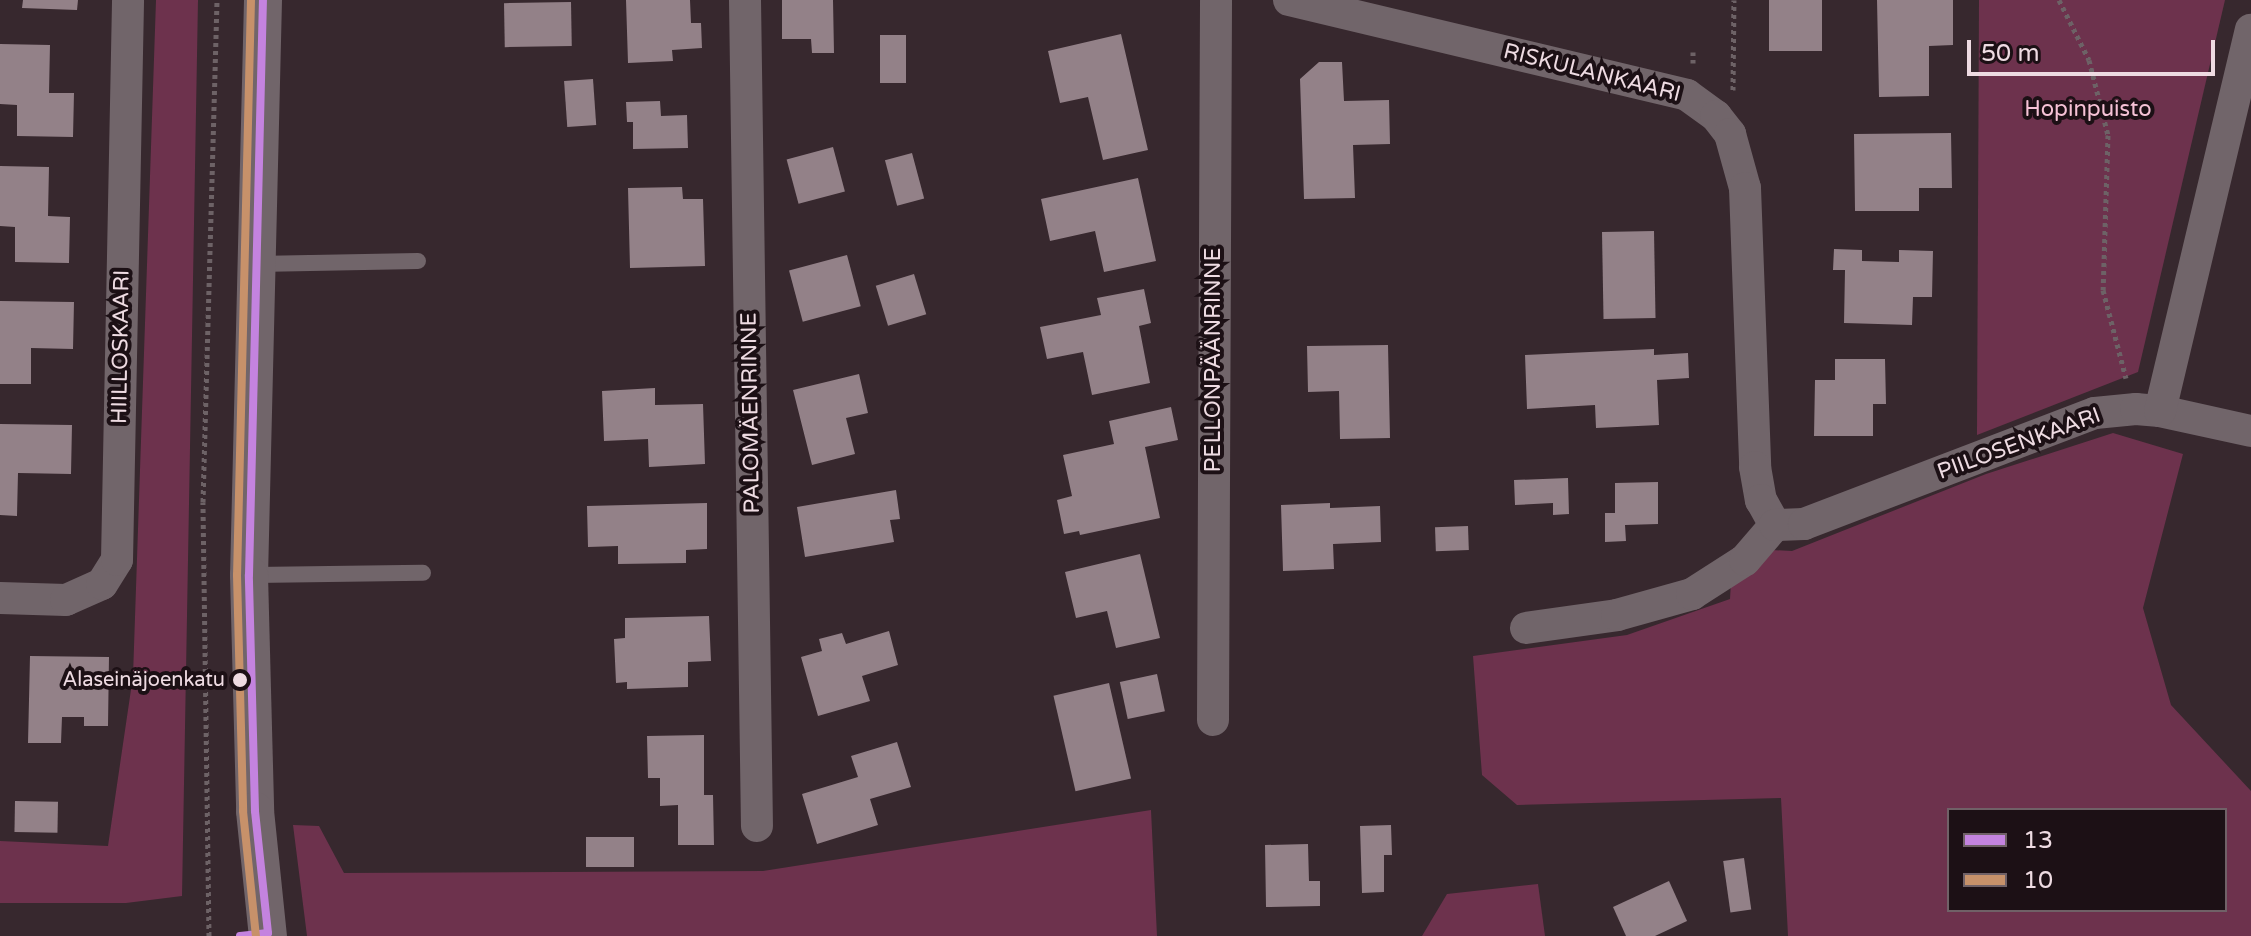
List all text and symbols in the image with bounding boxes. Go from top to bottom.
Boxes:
scale bar [1971,24,2219,74]
street label: RISKULANKAARI [1501,38,1683,108]
text: 50 m [1981,39,2039,68]
park label: Hopinpuisto [2024,97,2152,123]
street label: PELLONPÄÄNRINNE [1201,248,1227,472]
street label: HIILLOSKAARI [106,270,136,424]
street label: PALOMÄENRINNE [736,312,766,514]
street label: PIILOSENKAARI [1934,402,2104,486]
place label: Alaseinäjoenkatu [62,668,225,692]
marker: Alaseinäjoenkatu [232,672,248,688]
legend [1947,808,2227,912]
text: 13 [2023,826,2053,855]
text: 10 [2023,866,2053,895]

